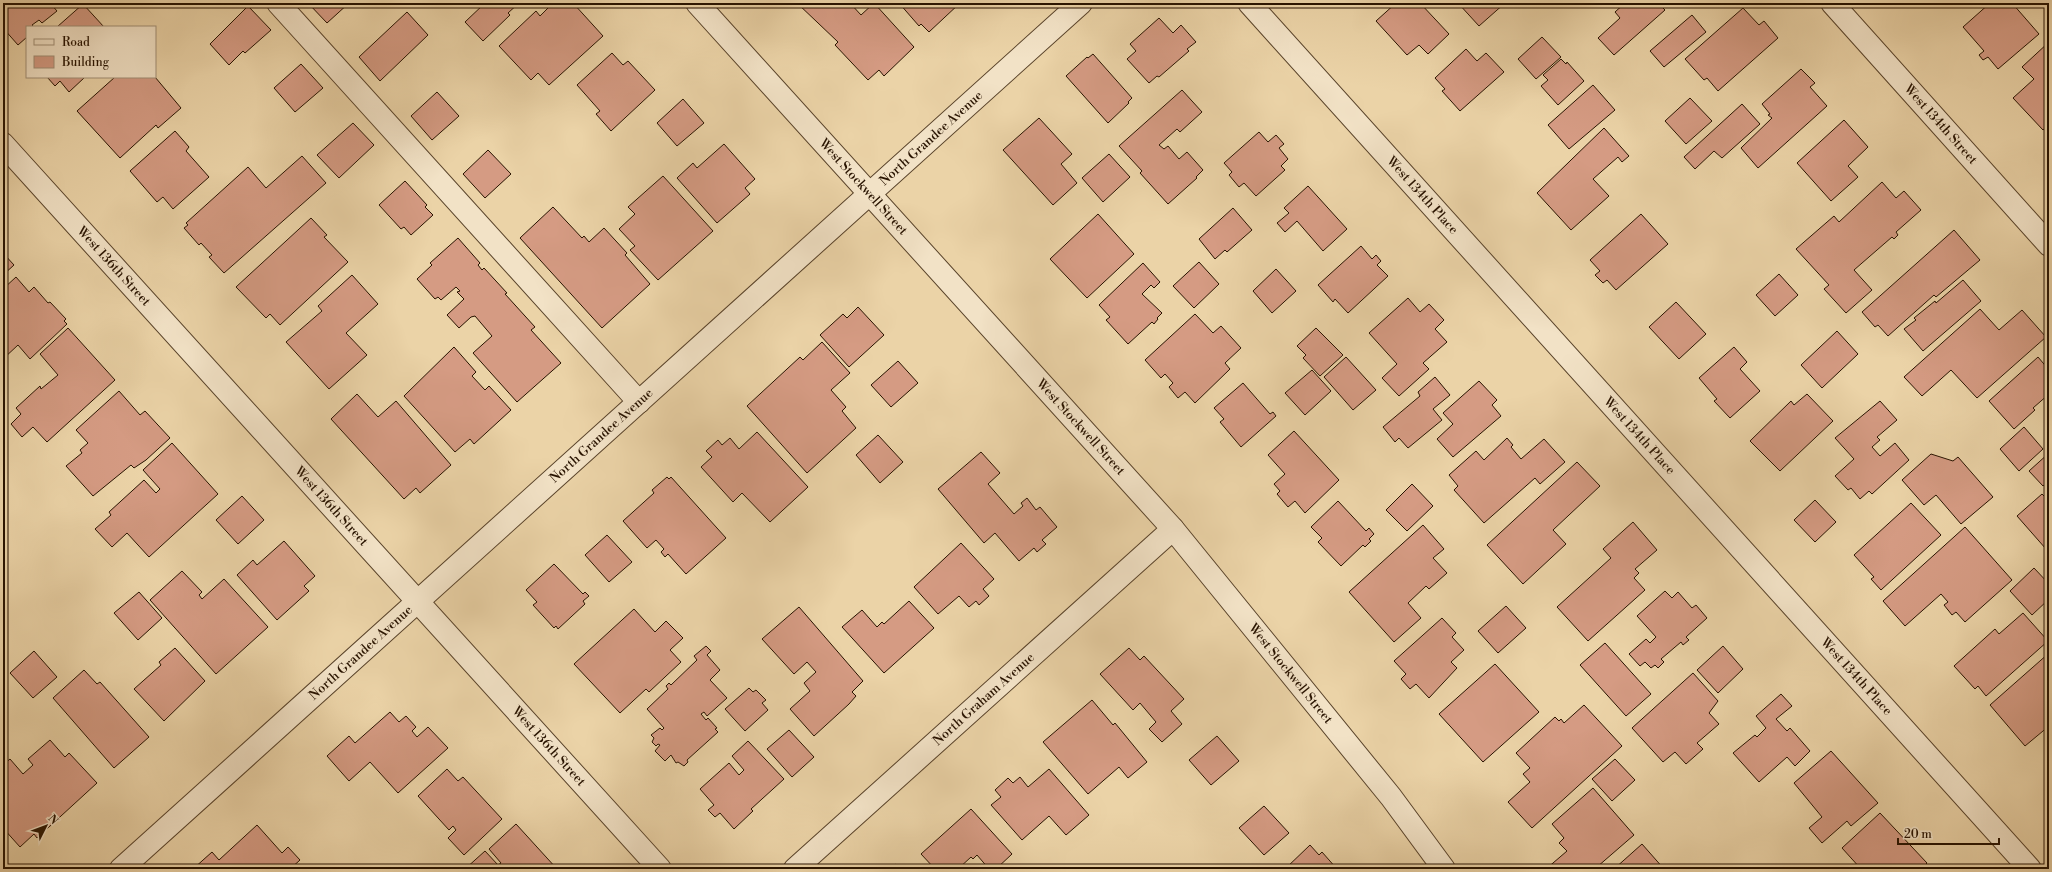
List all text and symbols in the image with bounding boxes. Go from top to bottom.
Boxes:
legend [26,26,156,78]
text: Road [62,35,90,50]
text: Building [61,55,110,70]
street label: West 134th Street [1900,80,1981,168]
street label: North Grandee Avenue [876,87,986,189]
street label: West Stockwell Street [815,135,911,239]
street label: West 134th Place [1383,152,1462,238]
street label: West 136th Street [73,222,154,310]
street label: West Stockwell Street [1032,375,1129,479]
street label: North Grandee Avenue [546,385,657,486]
street label: West 134th Place [1600,393,1679,478]
street label: West 136th Street [291,462,372,550]
street label: North Grandee Avenue [306,602,416,703]
street label: West Stockwell Street [1245,620,1336,727]
street label: West 134th Place [1817,634,1896,719]
street label: North Graham Avenue [930,649,1038,749]
street label: West 136th Street [508,703,589,790]
north arrow [26,806,66,846]
text: N [45,812,61,828]
scale bar [1898,820,1999,846]
text: 20 m [1904,827,1932,842]

